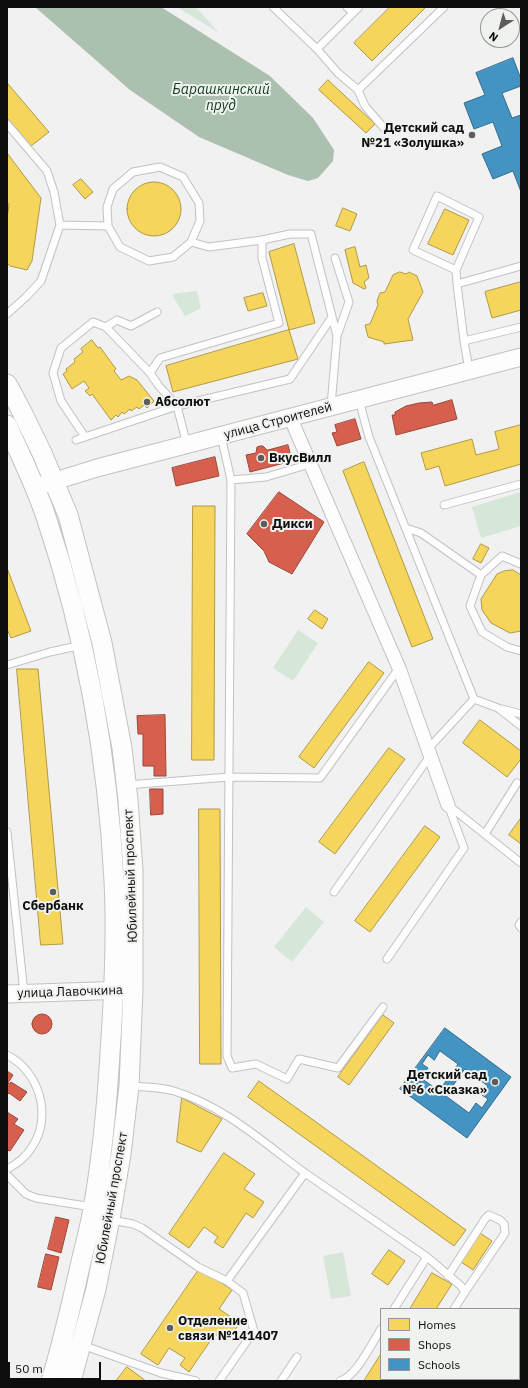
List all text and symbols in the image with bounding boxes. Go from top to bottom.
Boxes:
north arrow [480,8,520,48]
text: N [486,29,501,45]
water label: Барашкинский пруд [172,82,270,114]
place label: Детский сад №21 «Золушка» [361,120,464,151]
marker: Детский сад №21 «Золушка» [467,130,477,140]
place label: Абсолют [155,394,210,410]
marker: Абсолют [142,397,152,407]
street label: улица Строителей [222,399,334,443]
place label: ВкусВилл [269,450,331,466]
marker: ВкусВилл [256,453,266,463]
place label: Дикси [272,516,313,532]
marker: Дикси [259,519,269,529]
street label: Юбилейный проспект [121,809,141,943]
marker: Сбербанк [48,887,58,897]
place label: Сбербанк [22,898,84,914]
street label: улица Лавочкина [17,982,123,1002]
place label: Детский сад №6 «Сказка» [403,1067,487,1098]
marker: Детский сад №6 «Сказка» [490,1077,500,1087]
street label: Юбилейный проспект [93,1131,131,1265]
legend [380,1308,520,1380]
place label: Отделение связи №141407 [178,1313,278,1344]
text: Homes [418,1317,456,1332]
marker: Отделение связи №141407 [165,1323,175,1333]
text: Shops [418,1337,451,1352]
scale bar [10,1354,103,1380]
text: Schools [418,1357,460,1372]
text: 50 m [15,1361,43,1376]

